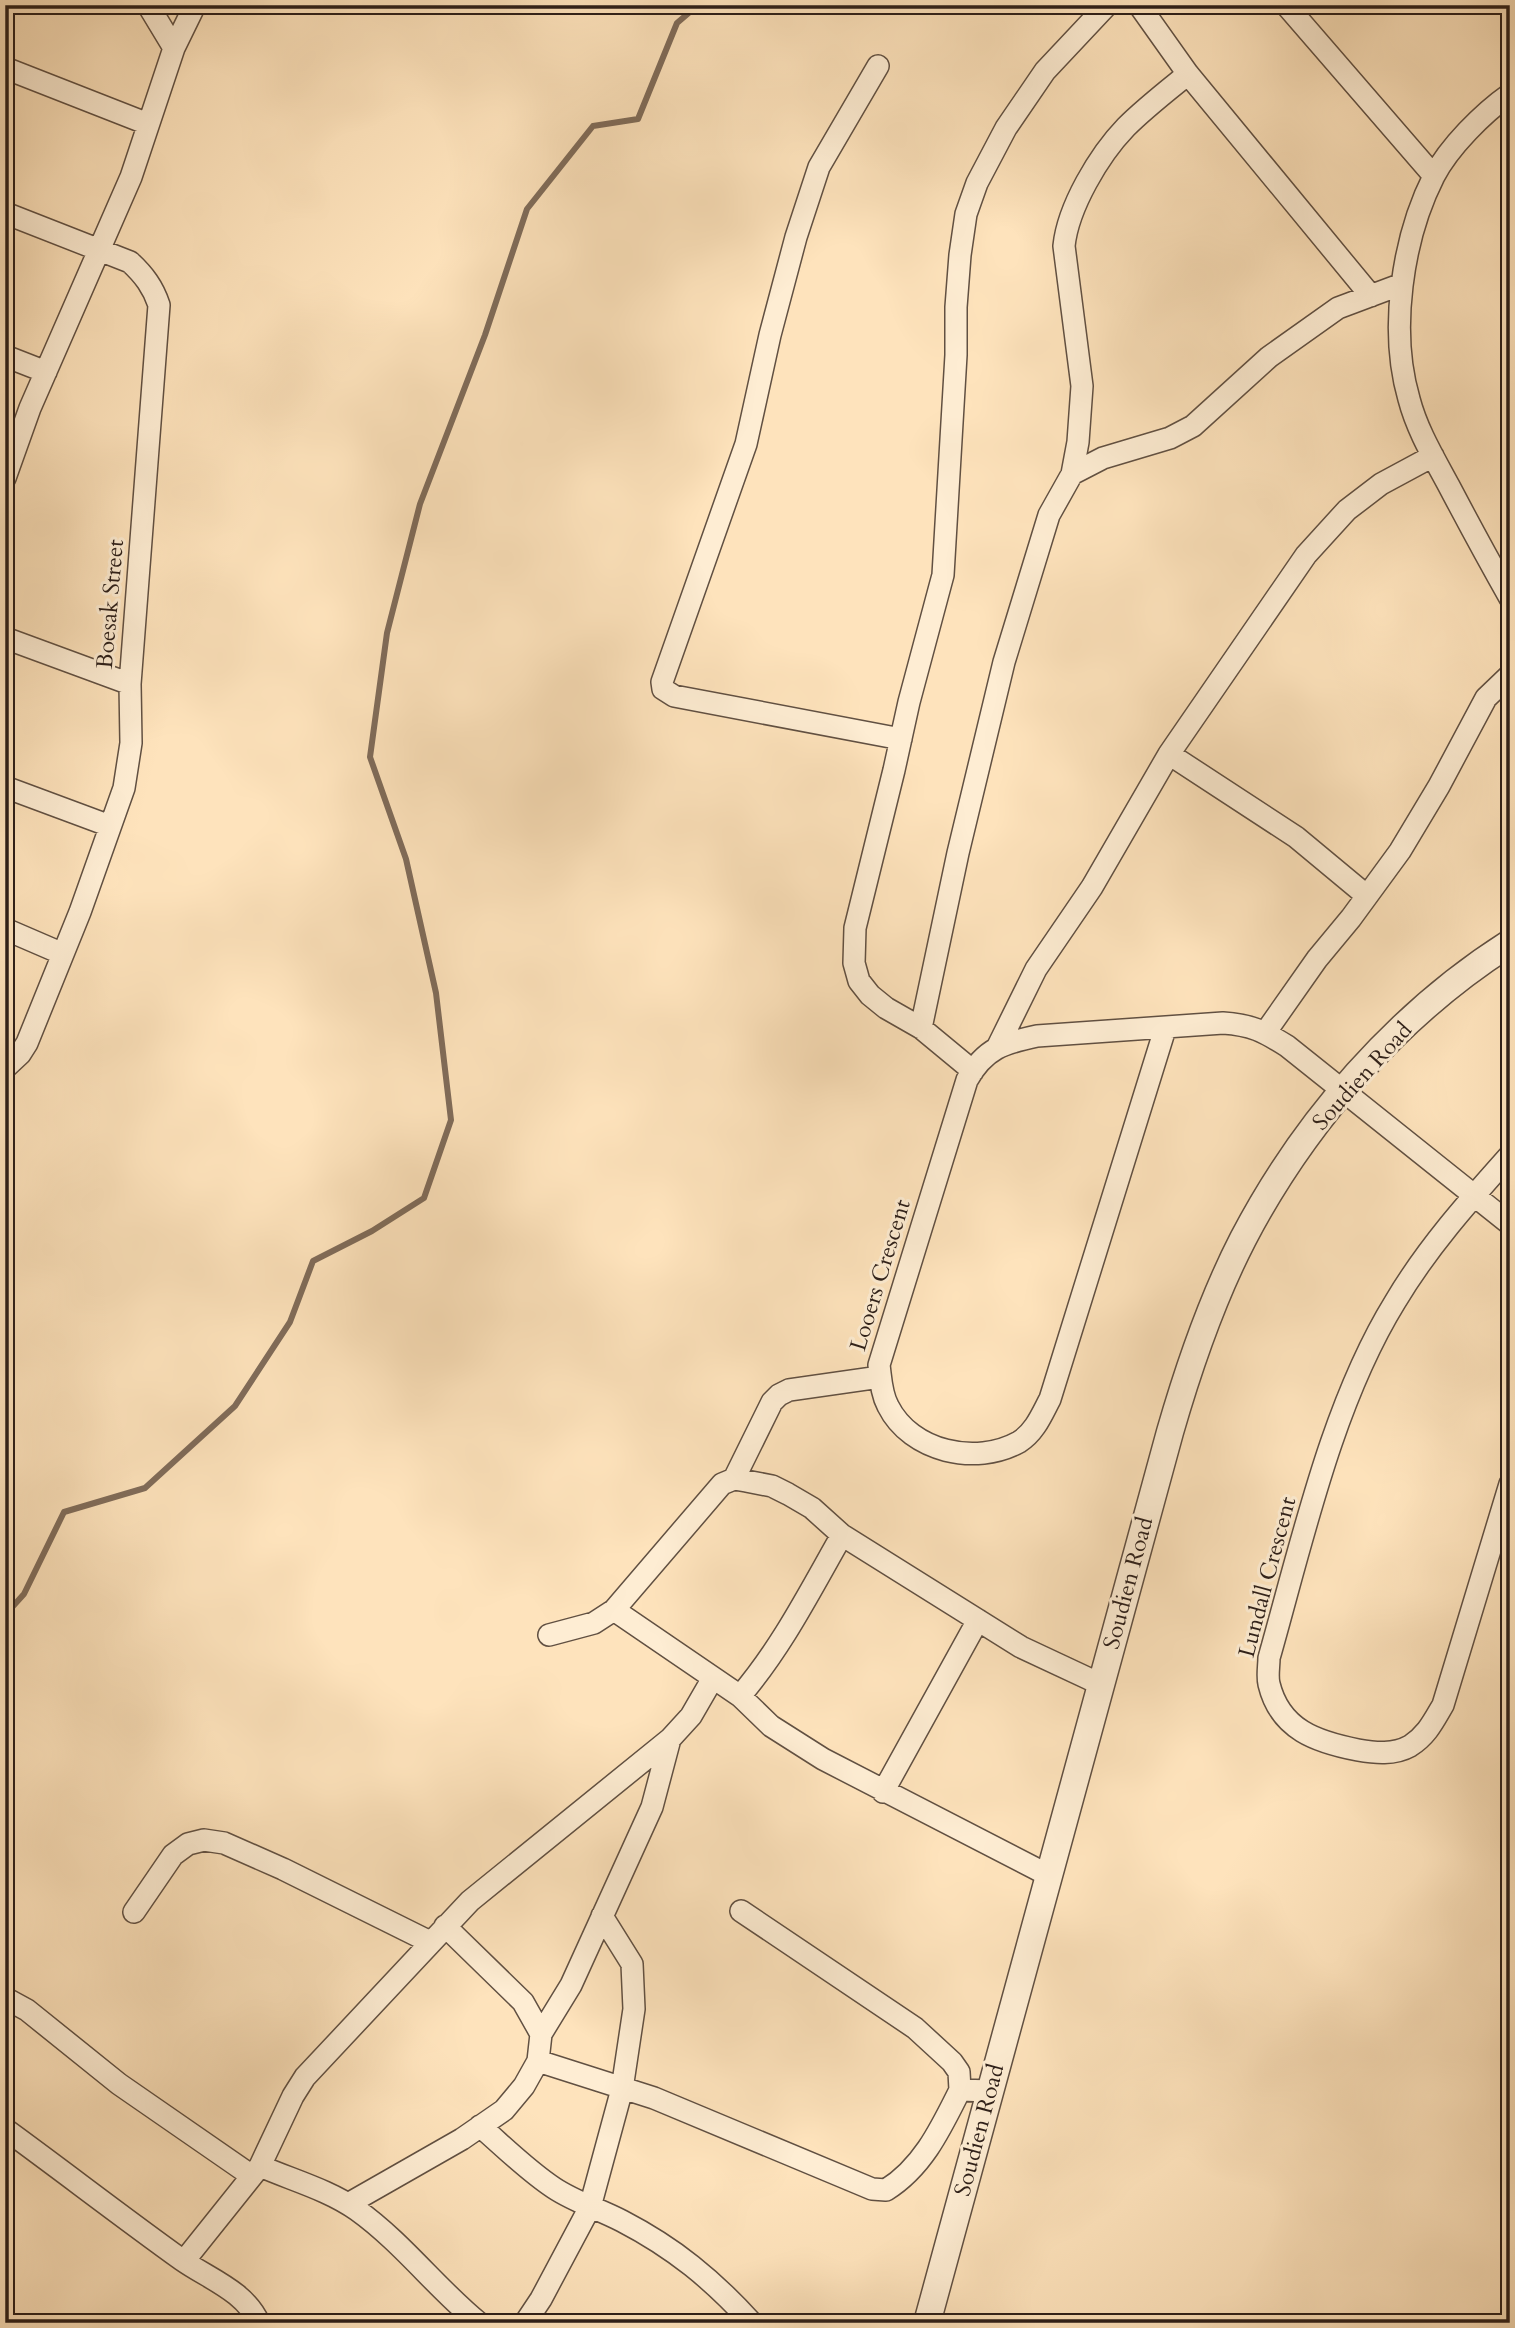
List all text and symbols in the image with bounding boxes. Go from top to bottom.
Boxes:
street label: Boesak Street [89,538,131,670]
street label: Soudien Road [1305,1015,1419,1137]
street label: Looers Crescent [842,1195,918,1355]
street label: Lundall Crescent [1231,1493,1303,1661]
street label: Soudien Road [1095,1513,1161,1652]
street label: Soudien Road [946,2060,1012,2199]

